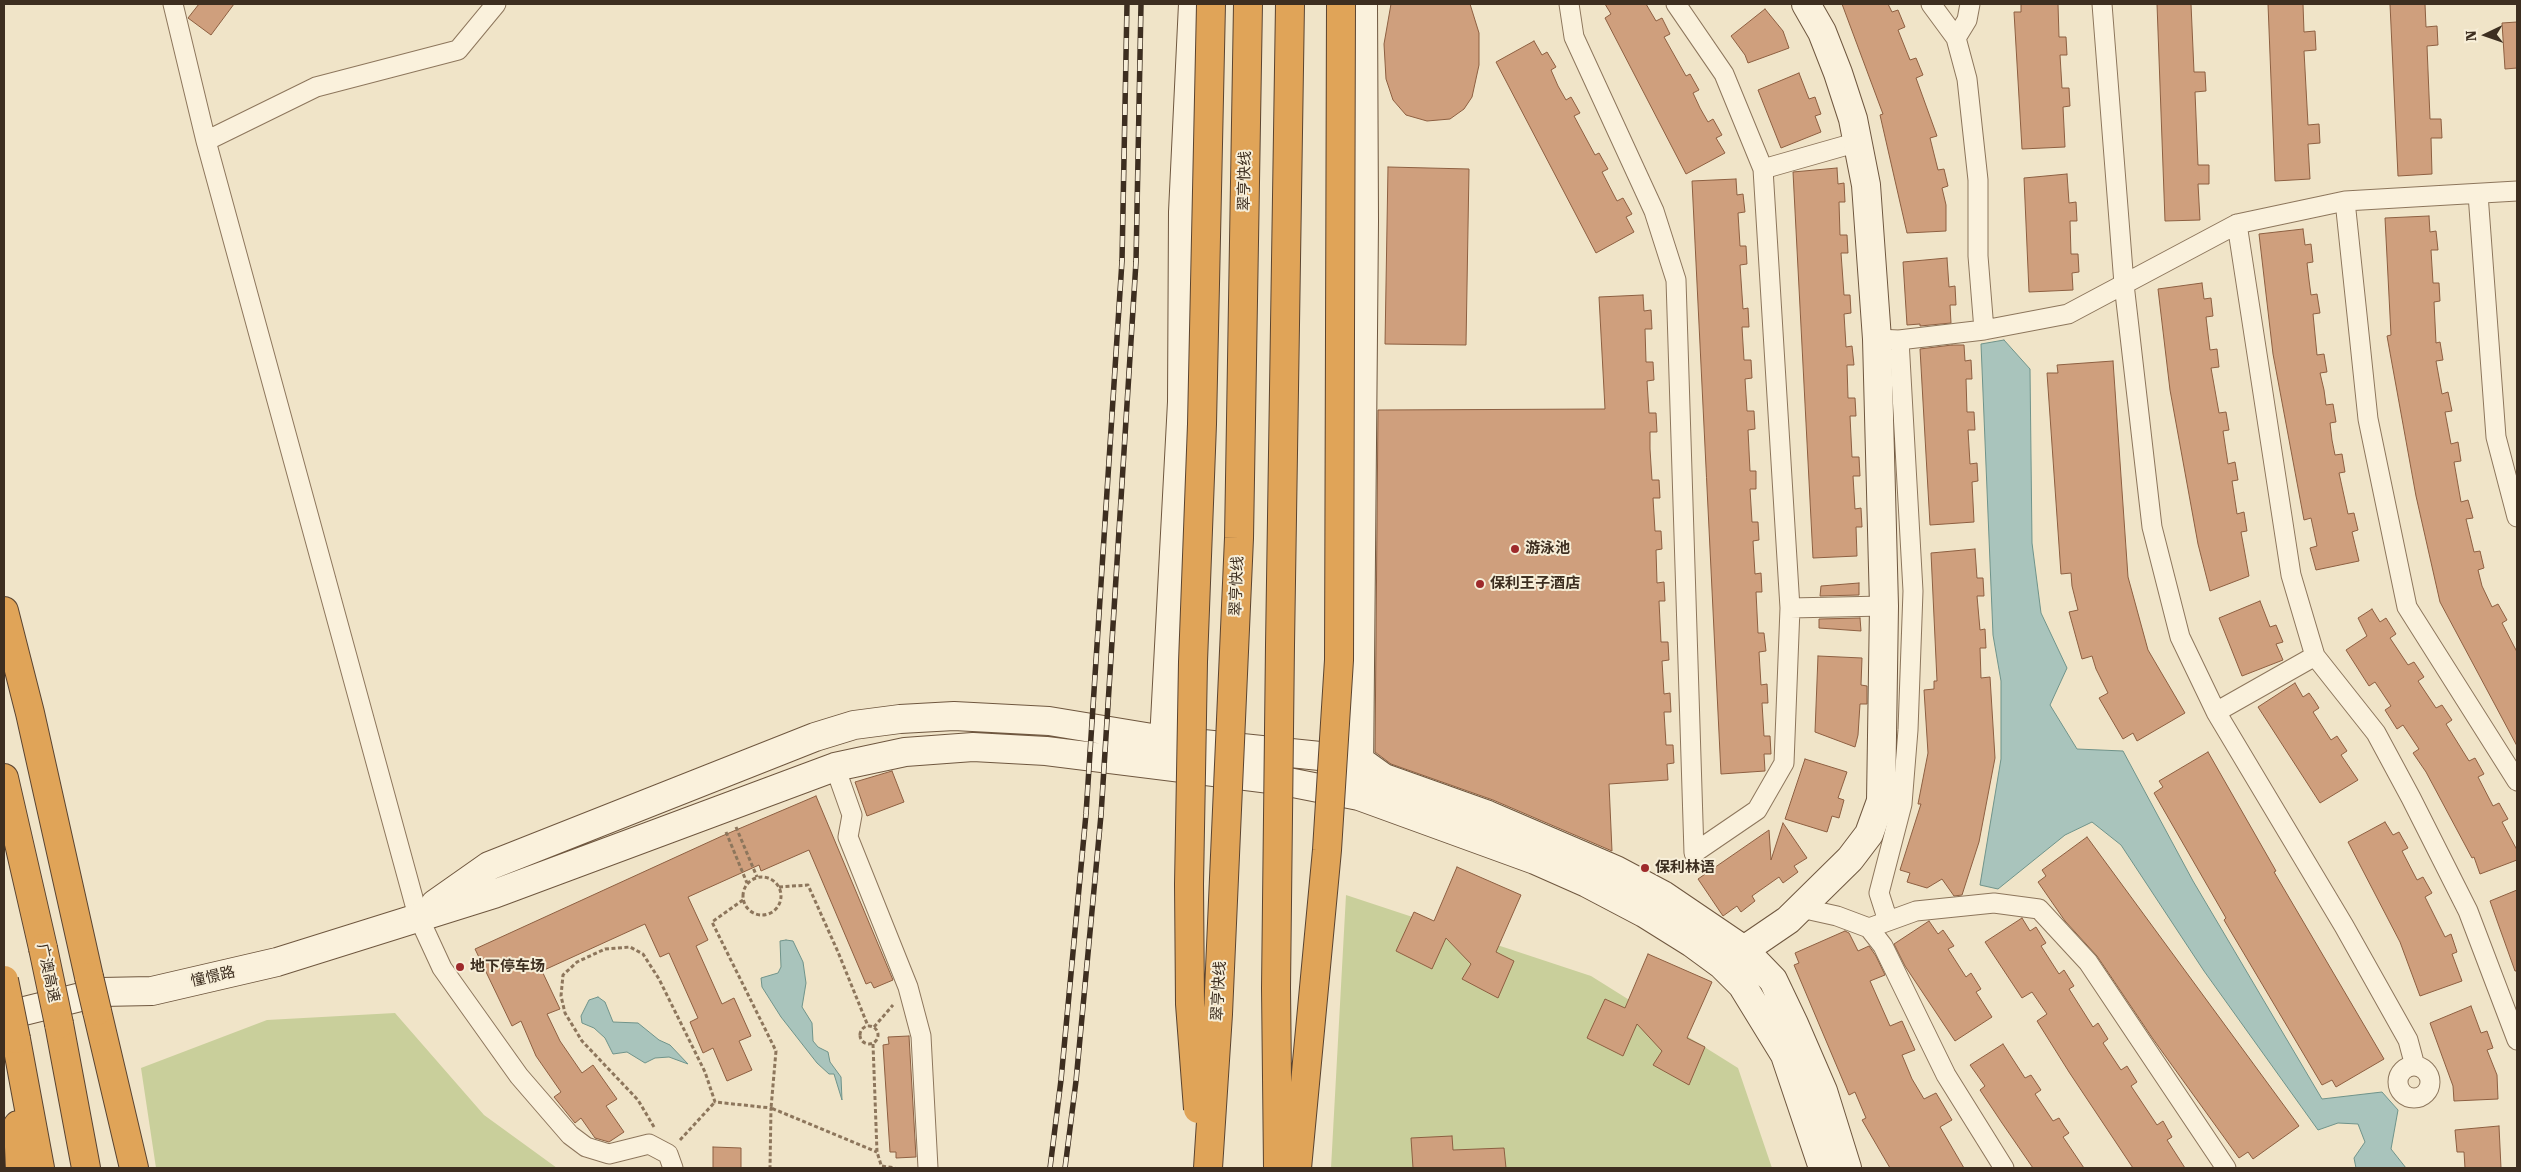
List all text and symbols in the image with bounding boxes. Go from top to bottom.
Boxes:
north arrow [2461,10,2511,60]
text: N [2463,30,2479,42]
street label: 翠亨快线 [1235,151,1255,211]
place label: 游泳池 [1525,540,1570,558]
marker: 游泳池 [1509,543,1521,555]
street label: 翠亨快线 [1227,556,1247,616]
place label: 保利王子酒店 [1490,575,1580,593]
marker: 保利王子酒店 [1474,578,1486,590]
place label: 保利林语 [1655,859,1715,877]
marker: 保利林语 [1639,862,1651,874]
street label: 广澳高速 [33,942,63,1004]
place label: 地下停车场 [470,958,545,976]
marker: 地下停车场 [454,961,466,973]
street label: 翠亨快线 [1208,961,1230,1021]
street label: 憧憬路 [189,963,237,991]

